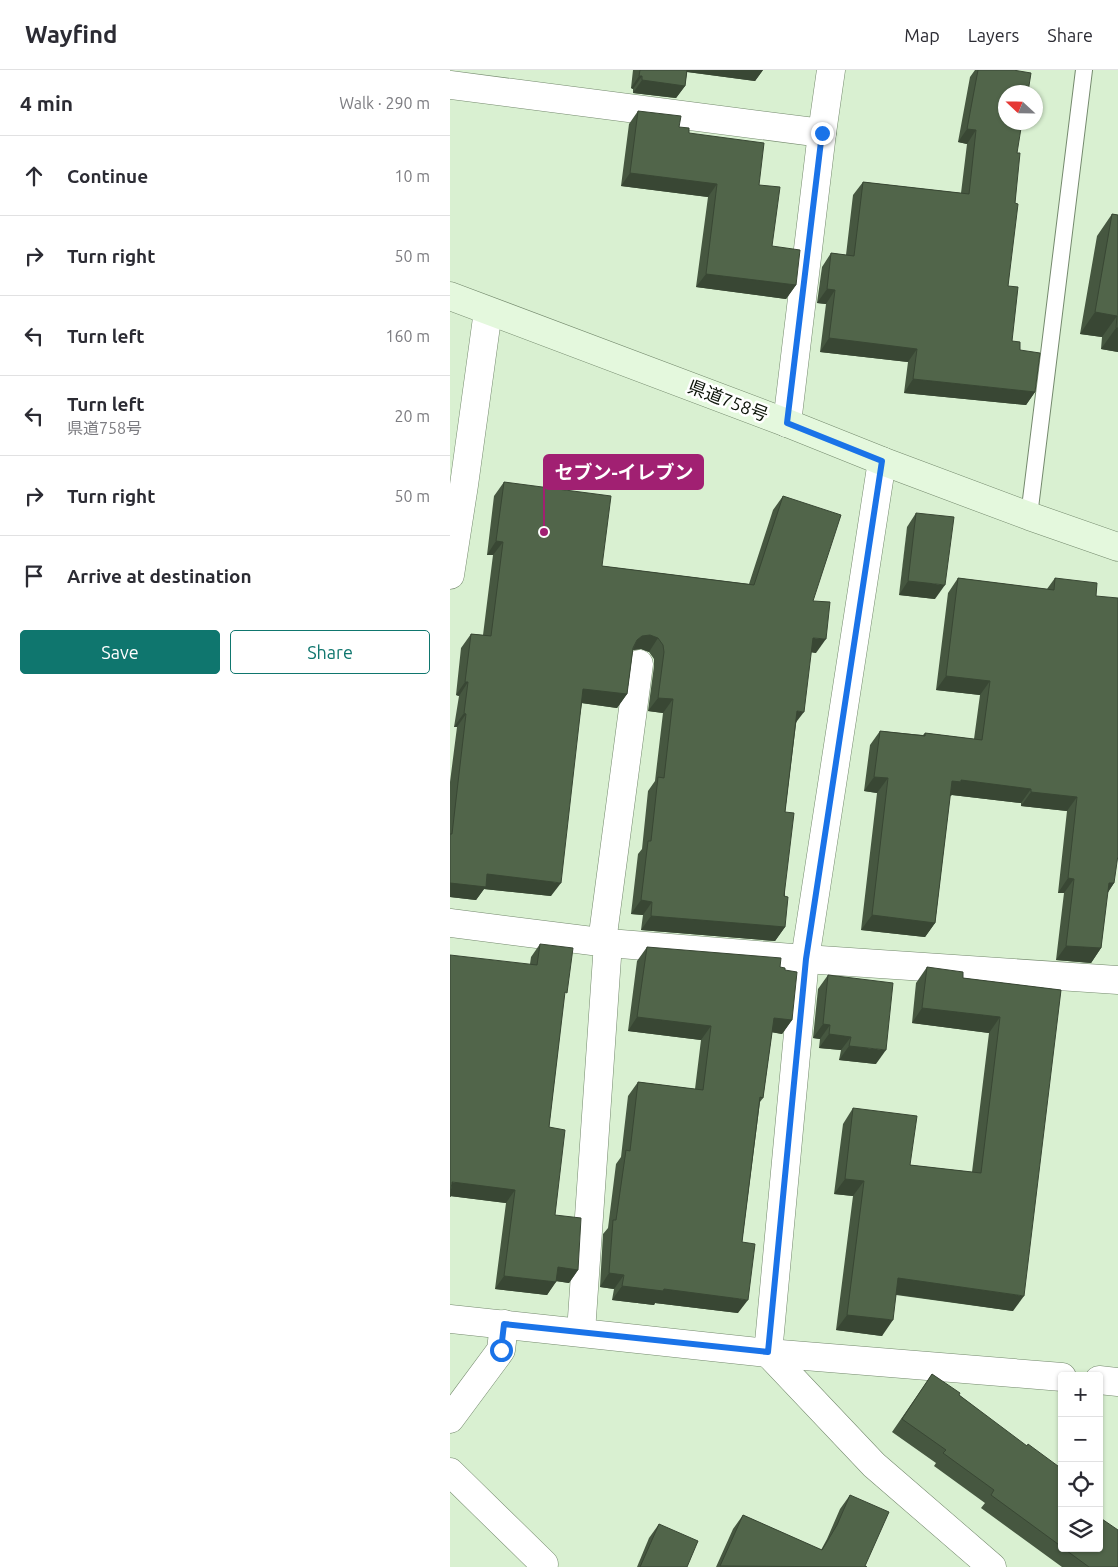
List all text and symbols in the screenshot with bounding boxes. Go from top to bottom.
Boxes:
text: Wayfind [25,21,117,48]
text: Map [904,25,940,45]
text: Layers [968,25,1019,45]
text: Share [1047,25,1093,45]
north arrow [998,85,1043,130]
text: 4 min [20,91,73,115]
text: Walk · 290 m [339,94,430,112]
route end [811,122,834,145]
icon: ahead [20,162,48,190]
text: Continue [67,165,148,187]
text: 10 m [394,167,430,185]
icon: right [20,242,48,270]
text: Turn right [67,245,155,267]
text: 50 m [394,247,430,265]
icon: left [20,322,48,350]
text: Turn left [67,325,145,347]
text: 160 m [385,327,430,345]
street label: 県道758号 [685,376,771,425]
text: Turn left [67,393,145,415]
icon: left [20,402,48,430]
text: 20 m [394,407,430,425]
text: 県道758号 [67,419,142,437]
callout: セブン-イレブン [544,455,703,489]
text: セブン-イレブン [554,461,694,483]
icon: right [20,482,48,510]
text: Turn right [67,485,155,507]
text: 50 m [394,487,430,505]
icon: arrive [20,562,48,590]
text: Arrive at destination [67,565,252,587]
button: Save [20,630,220,674]
button: Share [230,630,430,674]
route start [490,1339,513,1362]
map controls [1058,1372,1103,1552]
button: + [1058,1372,1103,1417]
button: − [1058,1417,1103,1462]
button: locate [1058,1462,1103,1507]
button: layers [1058,1507,1103,1552]

